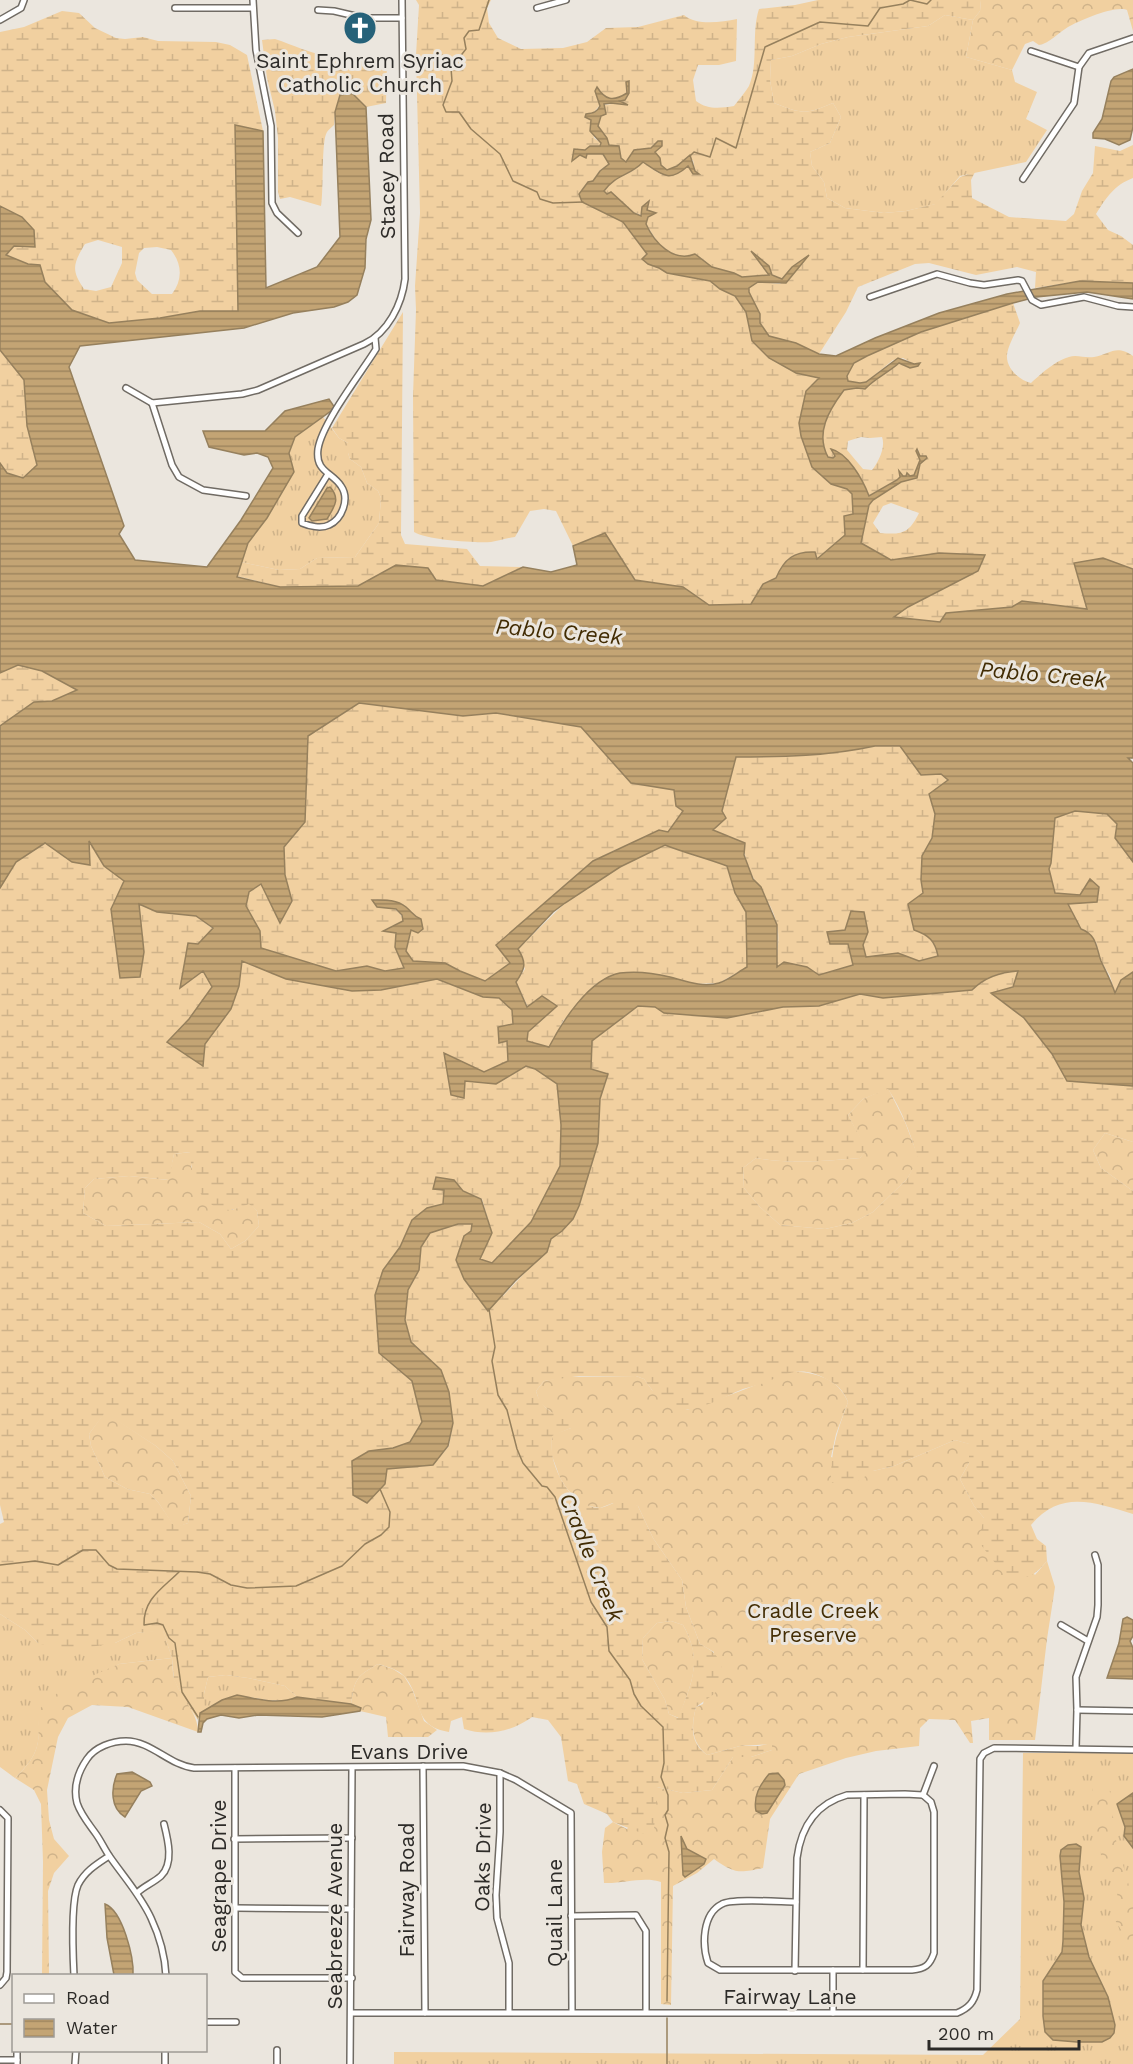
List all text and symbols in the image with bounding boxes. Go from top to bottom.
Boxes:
church icon: Saint Ephrem Syriac Catholic Church [342,10,378,46]
place label: Saint Ephrem Syriac Catholic Church [256,48,464,97]
street label: Stacey Road [373,113,400,239]
water label: Pablo Creek [494,613,624,650]
water label: Pablo Creek [978,656,1108,693]
water label: Cradle Creek [554,1489,629,1626]
park label: Cradle Creek Preserve [747,1598,879,1647]
street label: Evans Drive [350,1739,468,1764]
street label: Seagrape Drive [206,1799,231,1953]
street label: Oaks Drive [469,1802,496,1912]
street label: Fairway Road [394,1822,419,1958]
street label: Seabreeze Avenue [322,1823,347,2009]
street label: Quail Lane [542,1859,567,1967]
legend [12,1974,207,2052]
street label: Fairway Lane [723,1984,857,2009]
text: Road [66,1987,110,2008]
scale bar [929,2013,1079,2051]
text: Water [66,2017,118,2038]
text: 200 m [938,2023,994,2044]

